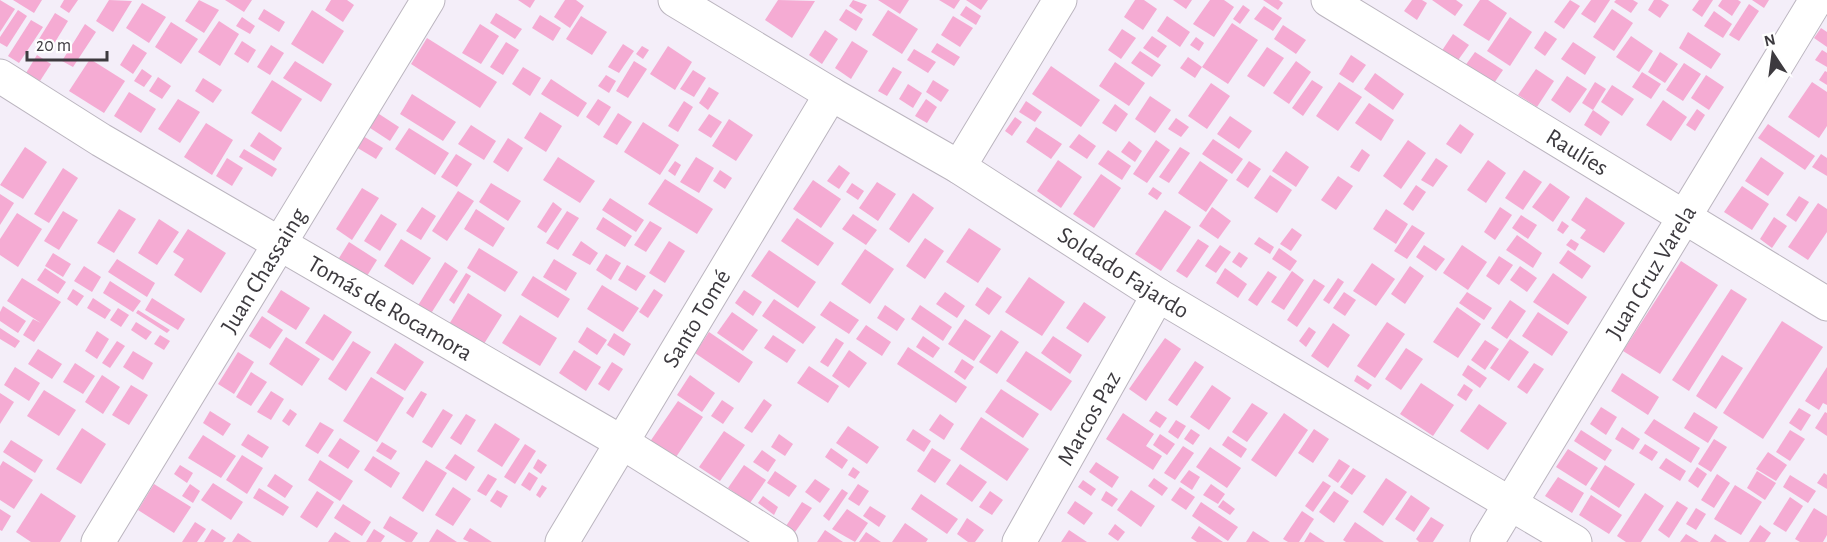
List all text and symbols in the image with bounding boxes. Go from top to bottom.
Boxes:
scale bar [27,24,106,62]
north arrow [1743,24,1803,84]
text: N [1763,31,1777,49]
text: 20 m [36,37,71,55]
street label: Raulíes [1542,125,1612,181]
street label: Juan Cruz Varela [1602,201,1701,343]
street label: Juan Chassaing [217,204,311,338]
street label: Soldado Fajardo [1053,223,1193,324]
street label: Tomás de Rocamora [303,252,476,366]
street label: Santo Tomé [659,266,736,372]
street label: Marcos Paz [1054,367,1126,470]

